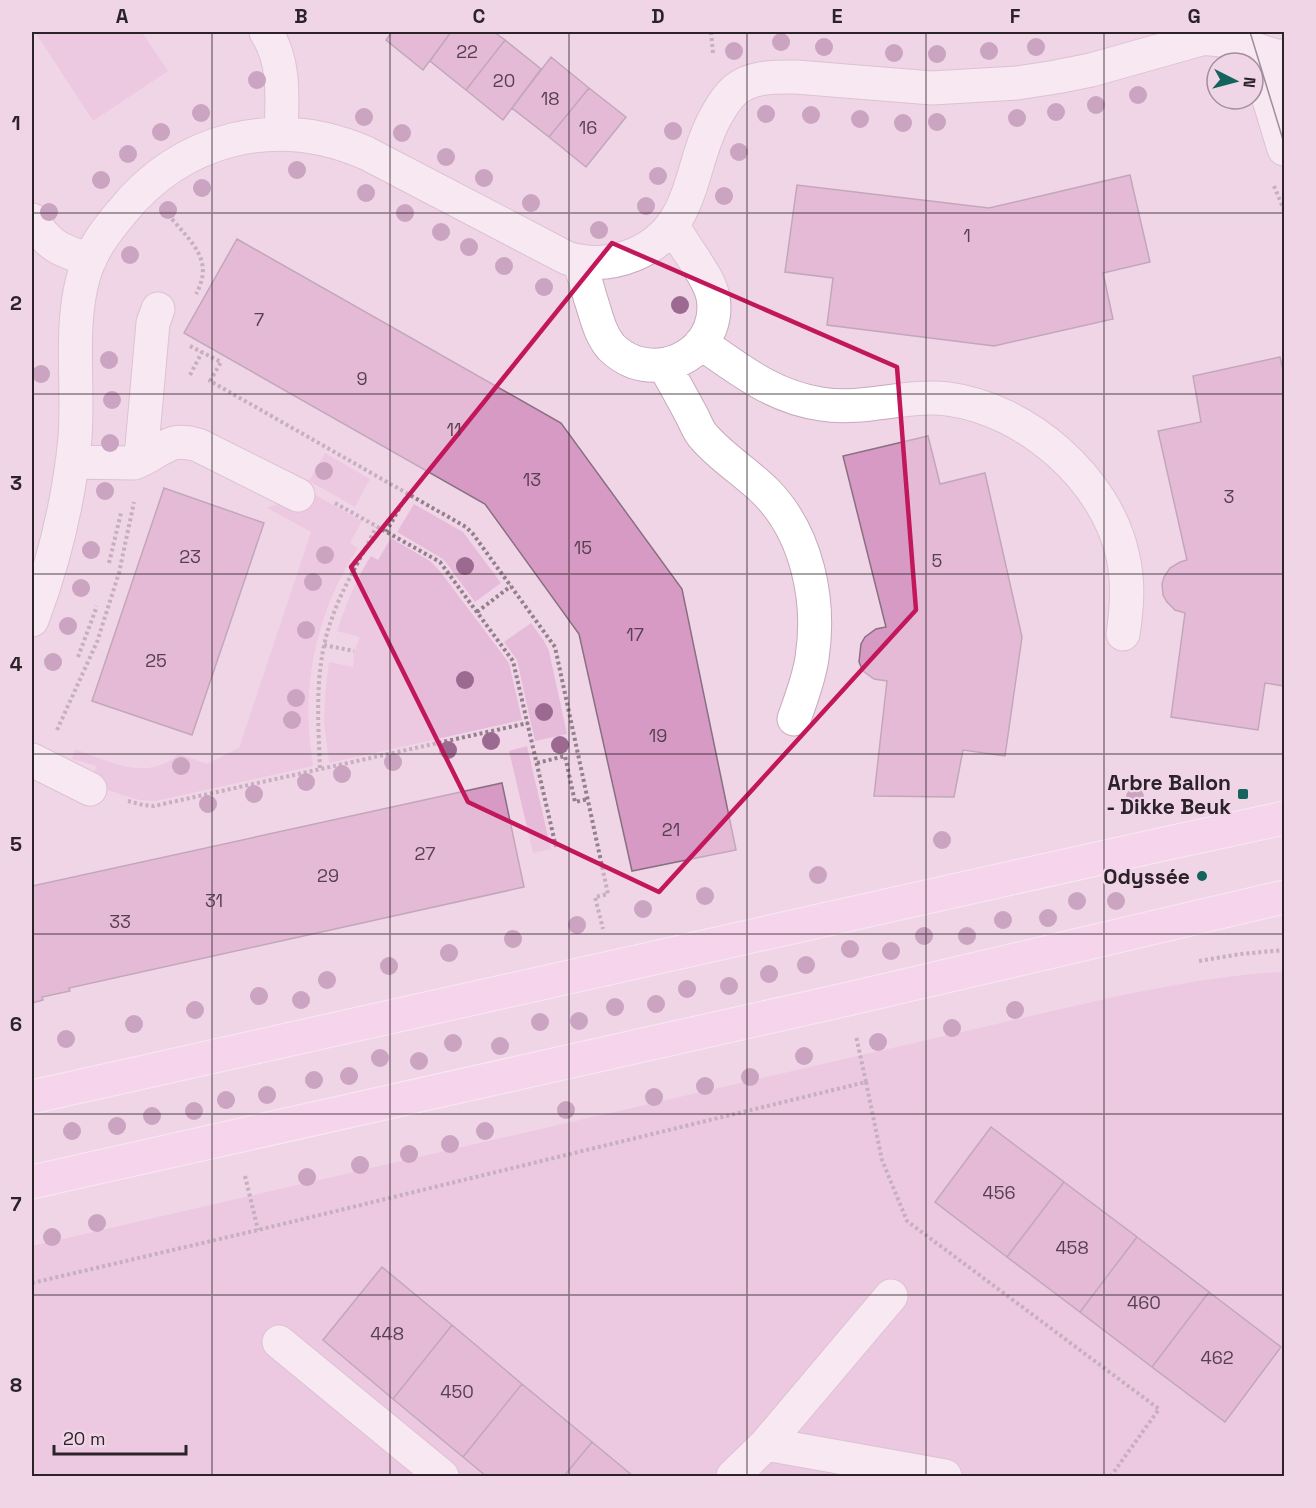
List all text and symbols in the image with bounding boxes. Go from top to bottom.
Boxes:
text: A [116,3,129,29]
text: B [294,3,308,29]
text: C [473,3,486,29]
text: D [651,3,665,29]
text: E [831,3,843,29]
text: F [1010,3,1021,29]
text: G [1187,3,1201,29]
house number: 22 [456,40,478,63]
north arrow [1205,51,1265,111]
house number: 20 [493,69,515,92]
text: N [1238,76,1260,89]
house number: 18 [541,87,559,110]
text: 1 [11,110,21,136]
house number: 16 [579,116,597,139]
house number: 1 [963,224,971,247]
text: 2 [10,290,22,316]
house number: 7 [254,308,264,331]
house number: 9 [356,367,368,390]
house number: 11 [446,418,462,441]
house number: 13 [523,468,541,491]
text: 3 [10,470,22,496]
house number: 3 [1224,485,1234,508]
house number: 15 [574,536,592,559]
house number: 23 [179,545,201,568]
house number: 5 [932,549,942,572]
house number: 17 [626,623,644,646]
house number: 25 [145,649,167,672]
text: 4 [10,651,23,677]
house number: 19 [649,724,667,747]
place label: Arbre Ballon - Dikke Beuk [1106,769,1231,820]
marker: Arbre Ballon - Dikke Beuk [1236,787,1250,801]
house number: 21 [662,818,680,841]
text: 5 [10,831,22,857]
house number: 27 [415,842,435,865]
place label: Odyssée [1103,863,1190,890]
house number: 29 [317,864,339,887]
marker: Odyssée [1195,869,1209,883]
house number: 31 [205,889,223,912]
house number: 33 [109,910,131,933]
text: 6 [10,1011,22,1037]
house number: 456 [982,1181,1016,1204]
text: 7 [10,1191,22,1217]
house number: 458 [1055,1236,1089,1259]
house number: 460 [1127,1291,1161,1314]
house number: 448 [370,1322,404,1345]
house number: 462 [1200,1346,1234,1369]
text: 8 [10,1372,22,1398]
house number: 450 [440,1380,474,1403]
scale bar [54,1418,186,1456]
text: 20 m [63,1427,106,1450]

